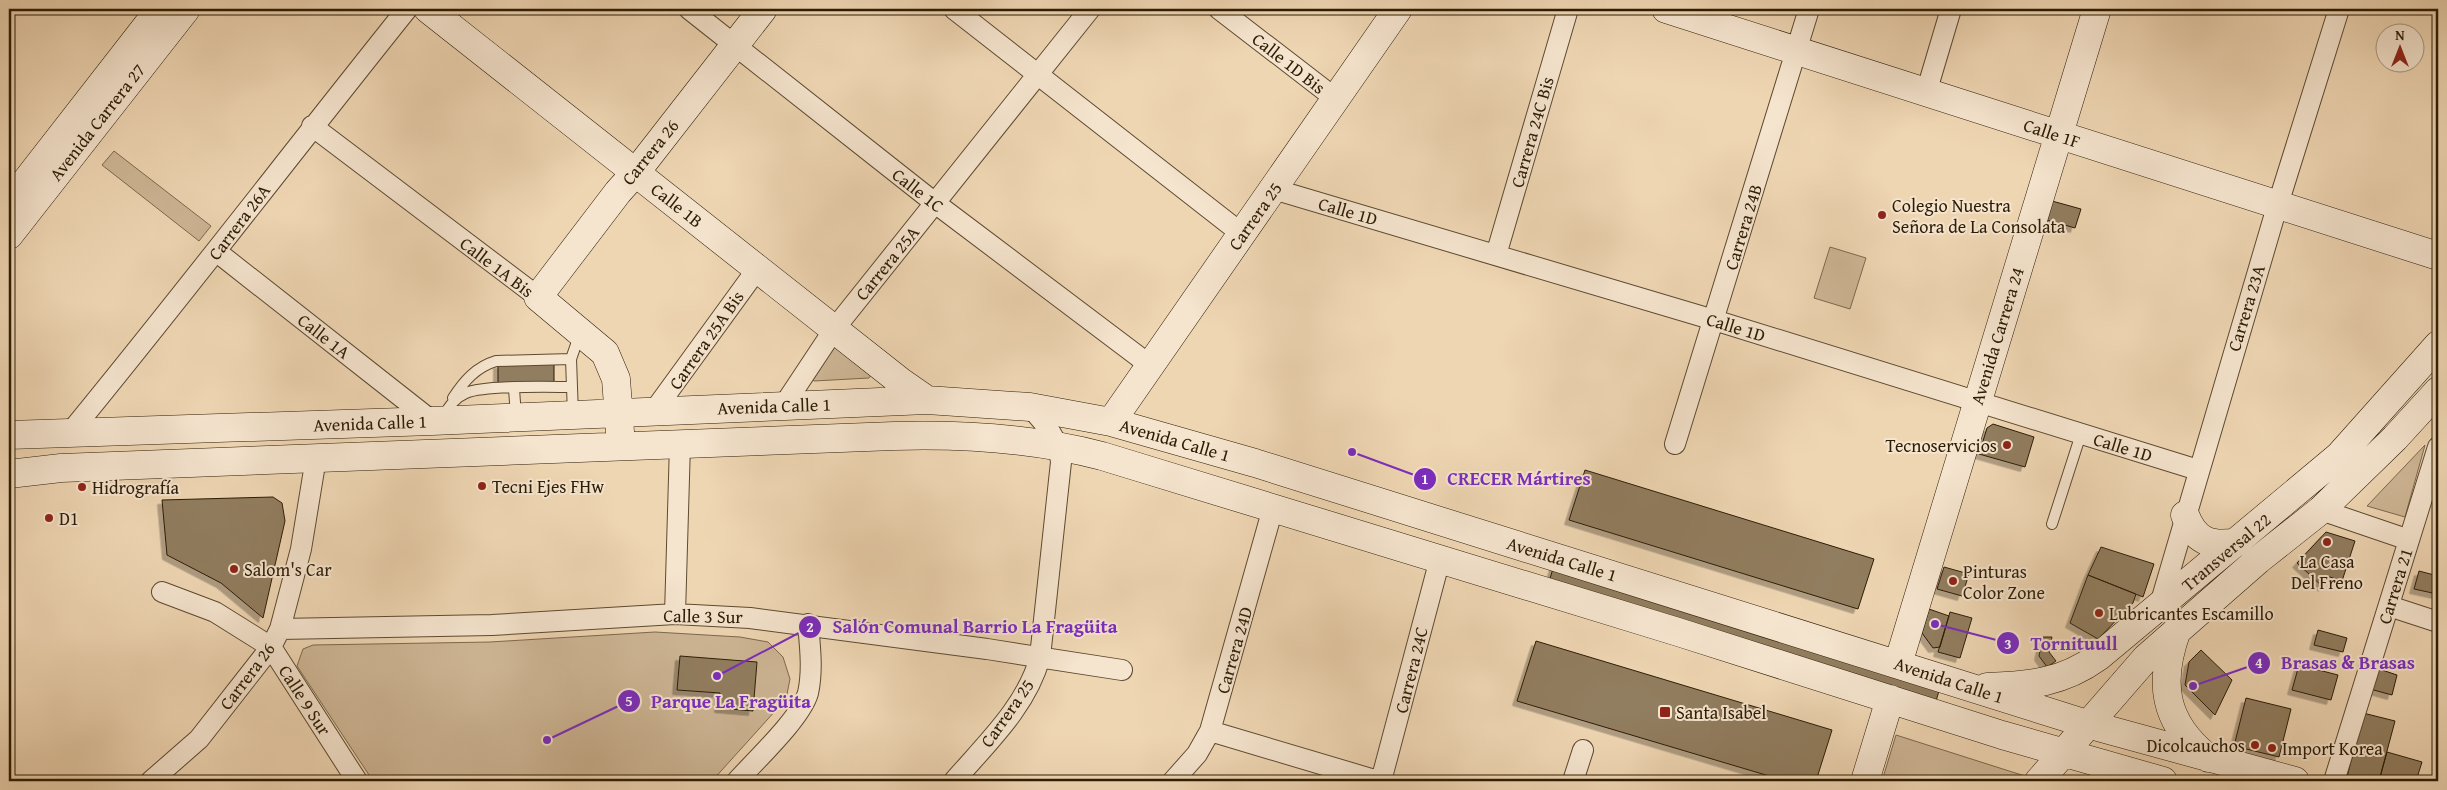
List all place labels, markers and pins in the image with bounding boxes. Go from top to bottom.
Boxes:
place label: Colegio Nuestra Señora de La Consolata [1892,192,2066,240]
marker: Colegio Nuestra Señora de La Consolata [1876,209,1888,221]
place label: Tecnoservicios [1886,432,1997,459]
marker: Tecnoservicios [2001,439,2013,451]
callout: CRECER Mártires [1413,462,1601,496]
place label: Tecni Ejes FHw [492,473,604,500]
place label: Hidrografía [92,474,179,501]
marker: Tecni Ejes FHw [476,480,488,492]
marker: Hidrografía [76,481,88,493]
place label: D1 [59,505,79,532]
marker: D1 [43,512,55,524]
marker: La Casa Del Freno [2321,536,2333,548]
place label: La Casa Del Freno [2291,548,2363,596]
place label: Salom's Car [244,556,332,583]
place label: Pinturas Color Zone [1963,558,2045,606]
marker: Salom's Car [228,563,240,575]
marker: Pinturas Color Zone [1947,575,1959,587]
place label: Lubricantes Escamillo [2109,600,2274,627]
marker: Lubricantes Escamillo [2093,607,2105,619]
callout: Salón Comunal Barrio La Fragüita [798,610,1128,644]
callout: Tornituull [1996,626,2128,660]
callout: Brasas & Brasas [2246,646,2425,680]
callout: Parque La Fragüita [616,684,821,718]
place label: Santa Isabel [1676,699,1766,726]
marker: Santa Isabel [1658,705,1672,719]
place label: Dicolcauchos [2146,732,2245,759]
place label: Import Korea [2282,735,2383,762]
marker: Dicolcauchos [2249,739,2261,751]
marker: Import Korea [2266,742,2278,754]

